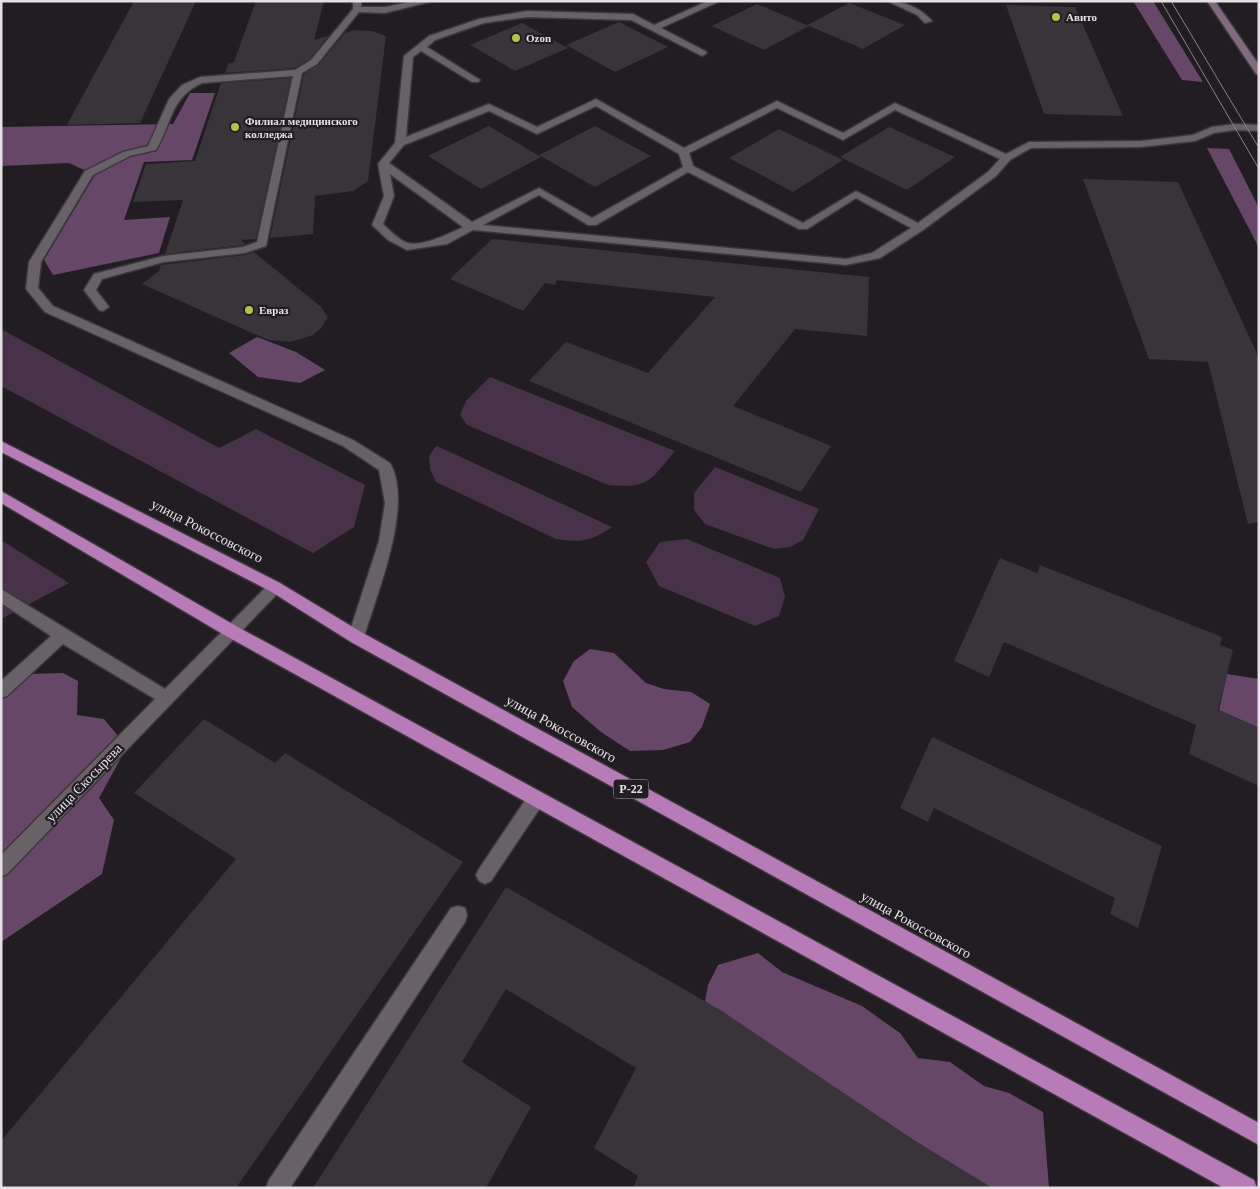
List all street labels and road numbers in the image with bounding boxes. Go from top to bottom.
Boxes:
street label: улица Рокоссовского [149,496,265,566]
street label: улица Рокоссовского [503,692,619,766]
street label: улица Скосырева [43,740,125,825]
road number: Р-22 [614,780,648,799]
street label: улица Рокоссовского [858,888,974,962]

